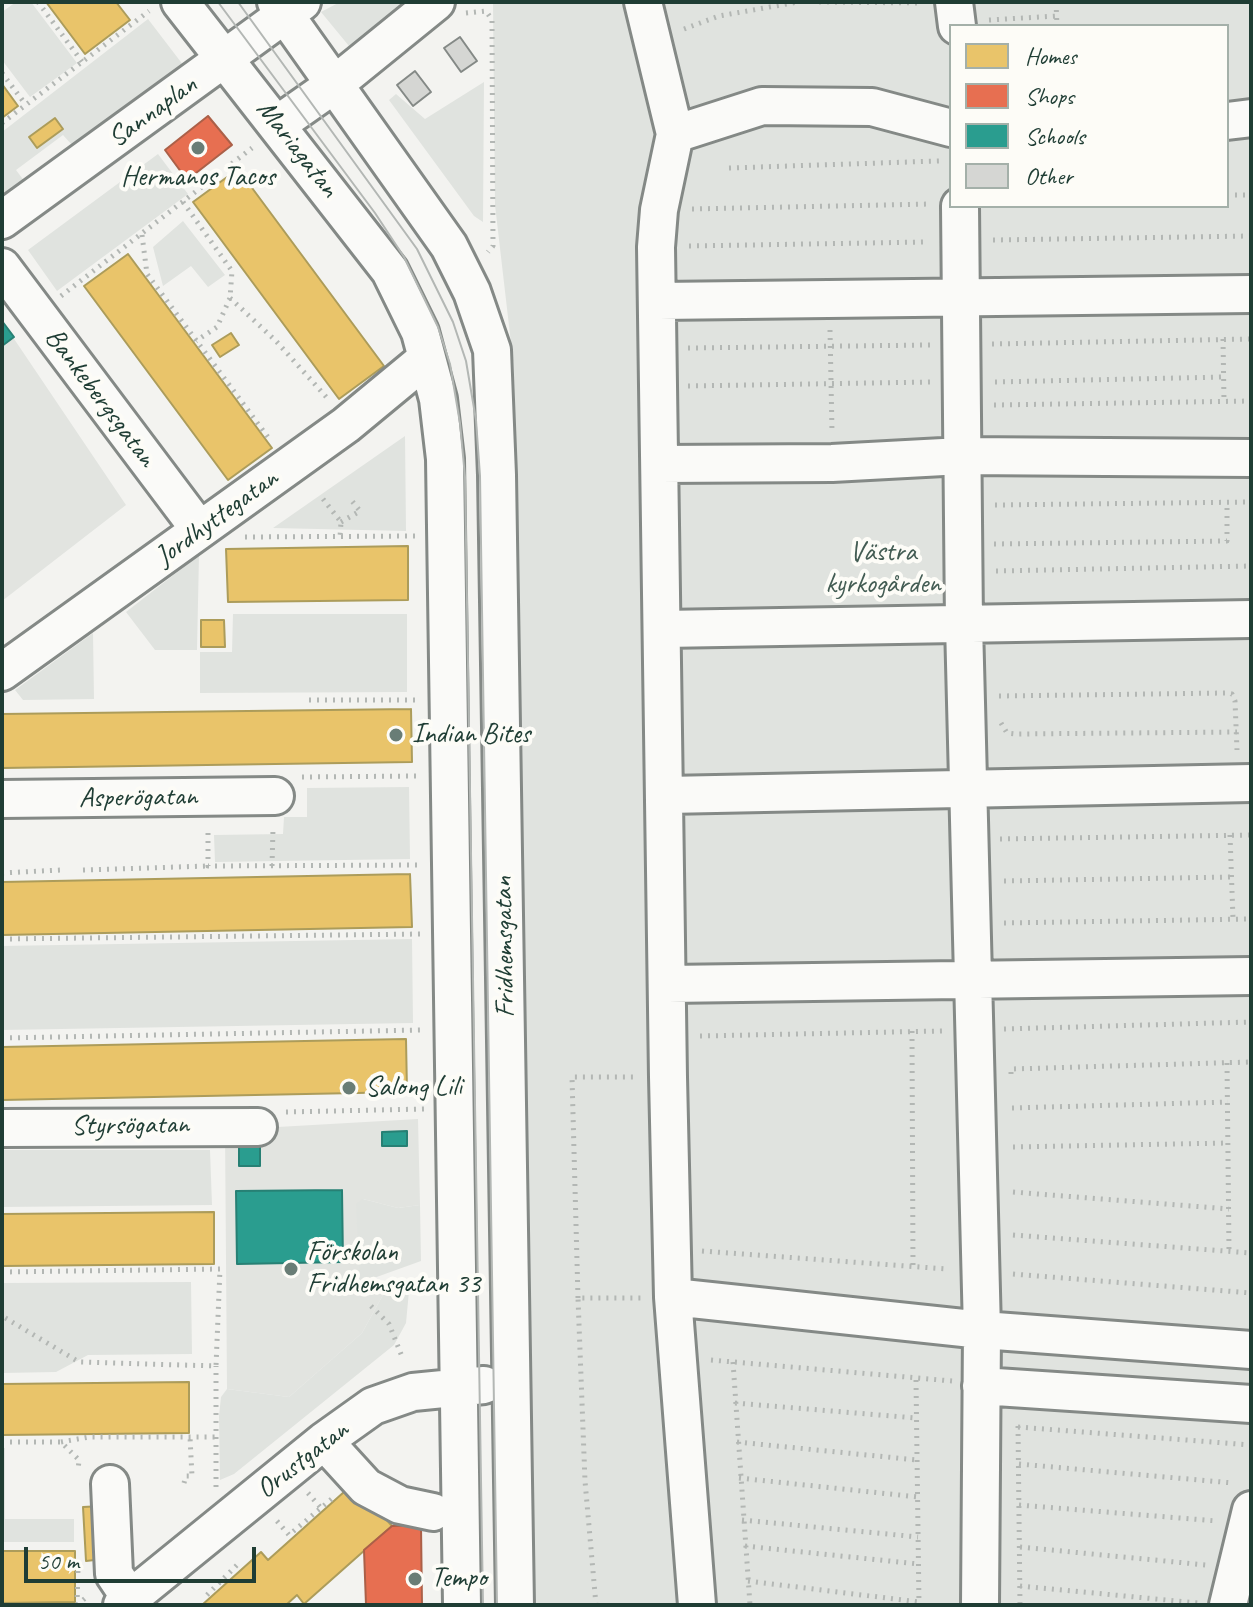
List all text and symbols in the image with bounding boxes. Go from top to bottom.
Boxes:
legend [949,24,1229,208]
text: Homes [1025,41,1076,71]
street label: Sannaplan [102,69,204,155]
text: Shops [1025,81,1074,111]
street label: Mariagatan [249,94,345,204]
text: Schools [1025,121,1085,151]
marker: Hermanos Tacos [189,139,207,157]
place label: Hermanos Tacos [121,161,275,195]
text: Other [1025,161,1073,191]
street label: Bankebergsgatan [37,322,163,474]
street label: Jordhyttegatan [149,462,285,574]
park label: Västra kyrkogården [825,536,941,602]
place label: Indian Bites [412,718,530,752]
marker: Indian Bites [387,726,405,744]
street label: Asperögatan [79,780,197,816]
street label: Fridhemsgatan [487,876,523,1018]
place label: Salong Lili [365,1071,462,1105]
marker: Salong Lili [340,1079,358,1097]
street label: Styrsögatan [71,1108,189,1144]
place label: Förskolan Fridhemsgatan 33 [307,1236,480,1302]
marker: Förskolan Fridhemsgatan 33 [282,1260,300,1278]
street label: Orustgatan [250,1414,356,1506]
scale bar [28,1531,260,1581]
text: 50 m [38,1546,79,1576]
place label: Tempo [431,1562,487,1596]
marker: Tempo [406,1570,424,1588]

